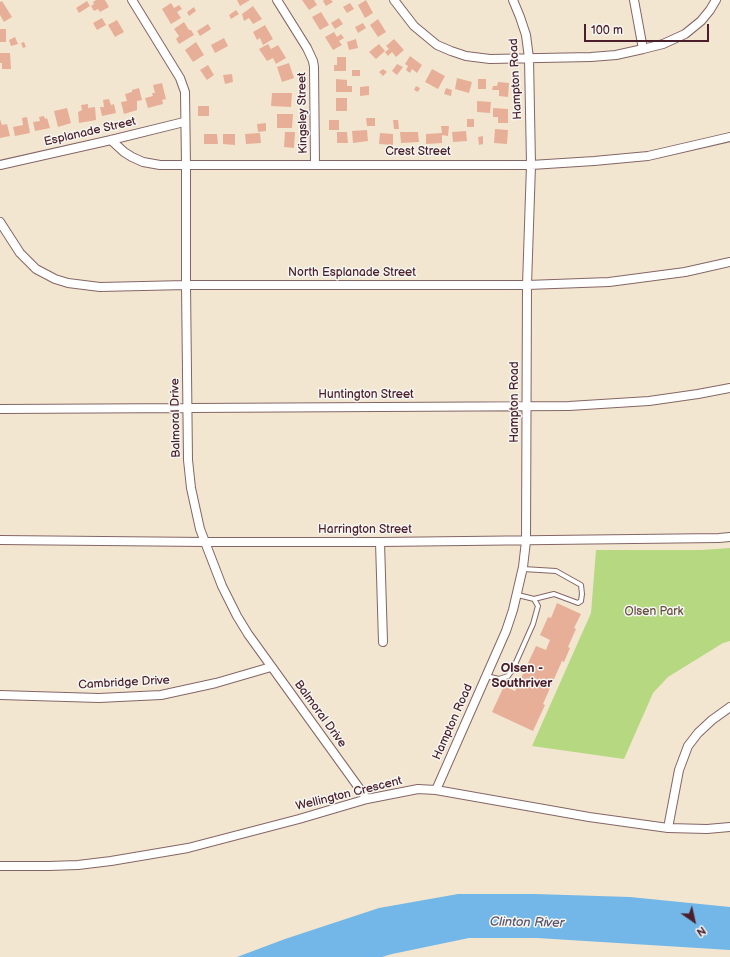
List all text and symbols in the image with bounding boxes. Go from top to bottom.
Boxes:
scale bar [586,16,711,42]
text: 100 m [591,23,623,38]
street label: Hampton Road [507,38,525,120]
street label: Kingsley Street [295,72,311,154]
street label: Esplanade Street [43,114,137,150]
street label: Crest Street [385,145,451,159]
street label: North Esplanade Street [288,266,416,280]
street label: Hampton Road [508,361,522,443]
street label: Balmoral Drive [168,378,184,458]
street label: Huntington Street [318,388,414,402]
street label: Harrington Street [318,523,412,537]
park label: Olsen Park [625,605,683,619]
district label: Olsen - Southriver [492,661,552,692]
street label: Cambridge Drive [78,673,170,693]
street label: Balmoral Drive [291,678,349,750]
street label: Hampton Road [430,682,476,762]
street label: Wellington Crescent [294,774,404,814]
north arrow [674,901,714,941]
water label: Clinton River [490,915,564,931]
text: N [694,924,708,939]

